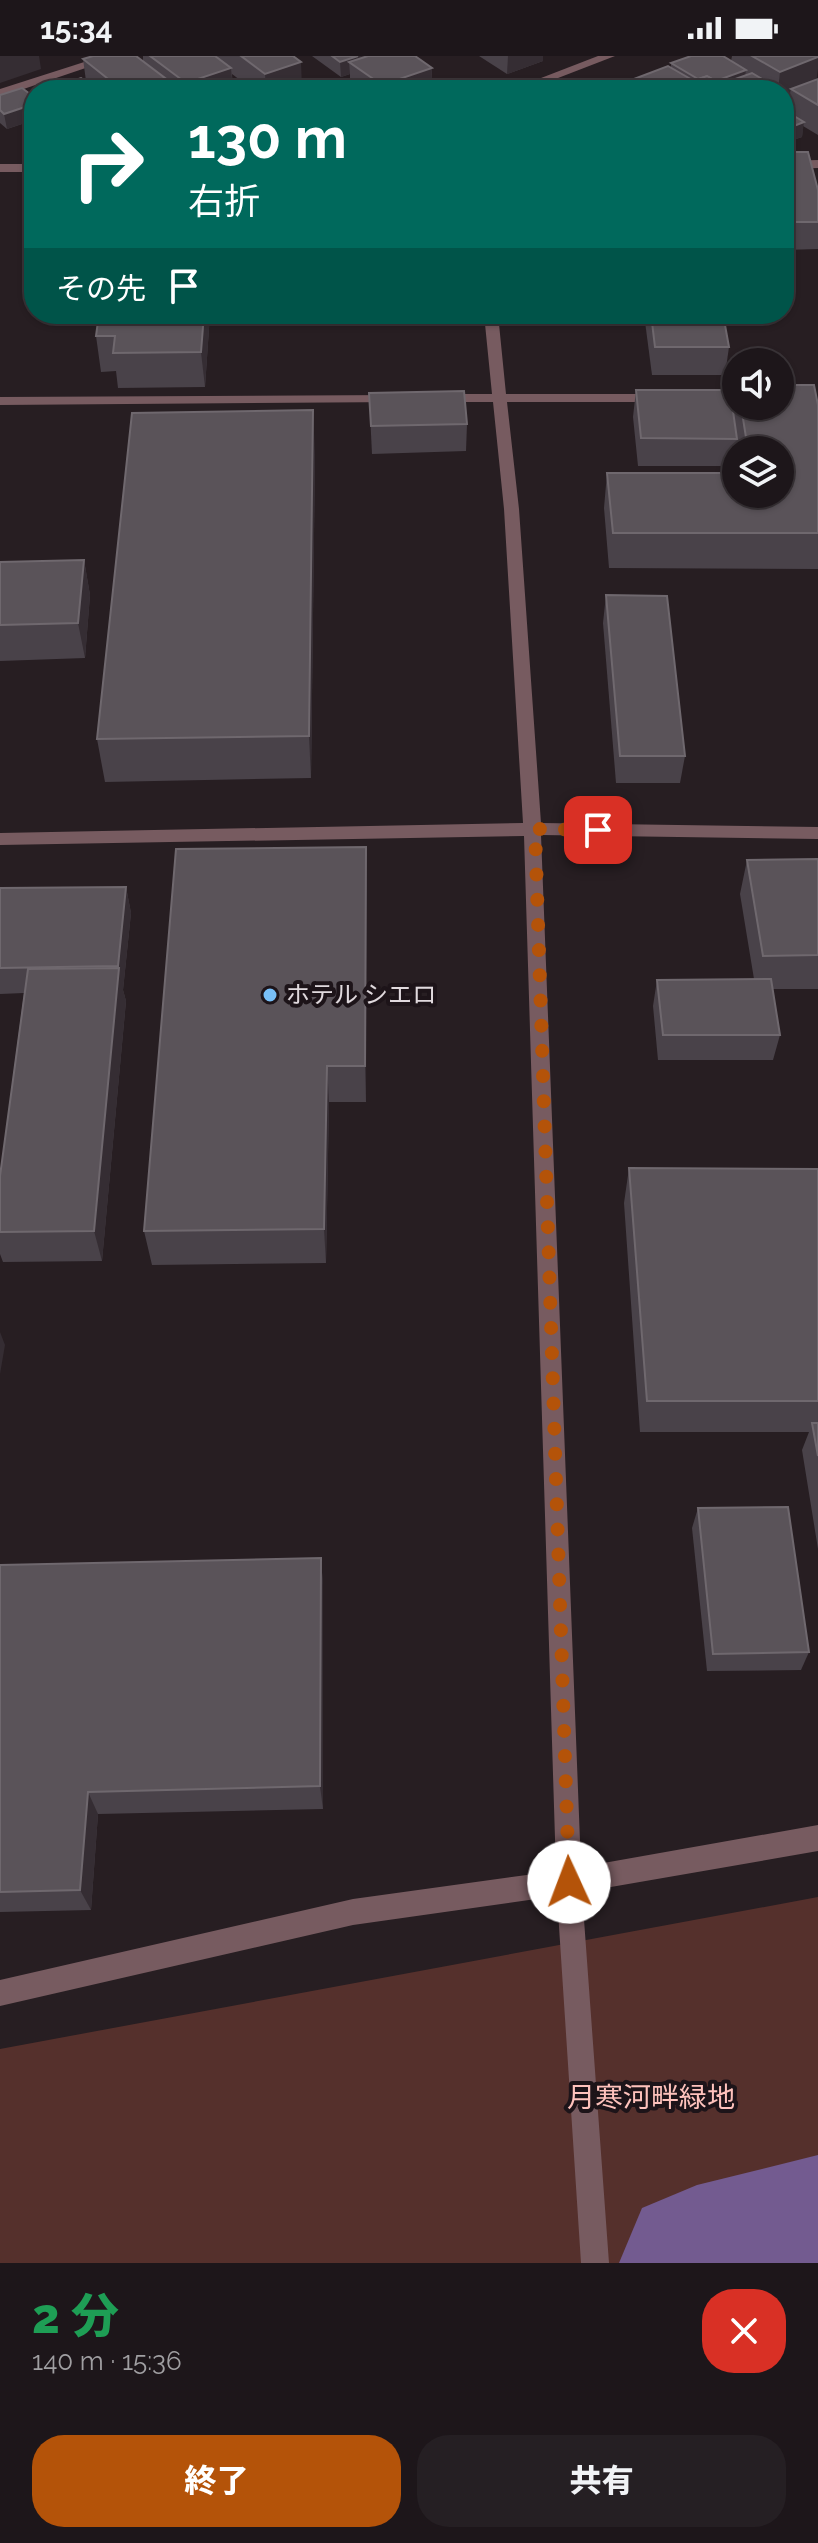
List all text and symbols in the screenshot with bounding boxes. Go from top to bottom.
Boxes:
text: 15:34 [40,11,113,46]
text: 130 m [188,105,347,171]
icon: right [56,112,160,216]
text: 右折 [188,180,260,222]
icon: arrive [162,264,206,308]
text: その先 [56,271,146,306]
map controls [722,348,794,508]
button: sound [722,348,794,420]
button: layers [722,436,794,508]
pin [564,796,632,864]
icon: arrive [576,808,620,852]
place label: ホテル シエロ [286,980,436,1009]
marker: ホテル シエロ [261,986,279,1004]
position arrow [527,1840,611,1924]
park label: 月寒河畔緑地 [567,2081,735,2114]
text: 2 分 [32,2288,119,2344]
button: close [702,2289,786,2373]
text: 140 m · 15:36 [32,2346,182,2376]
button: 終了 [32,2435,401,2527]
button: 共有 [417,2435,786,2527]

